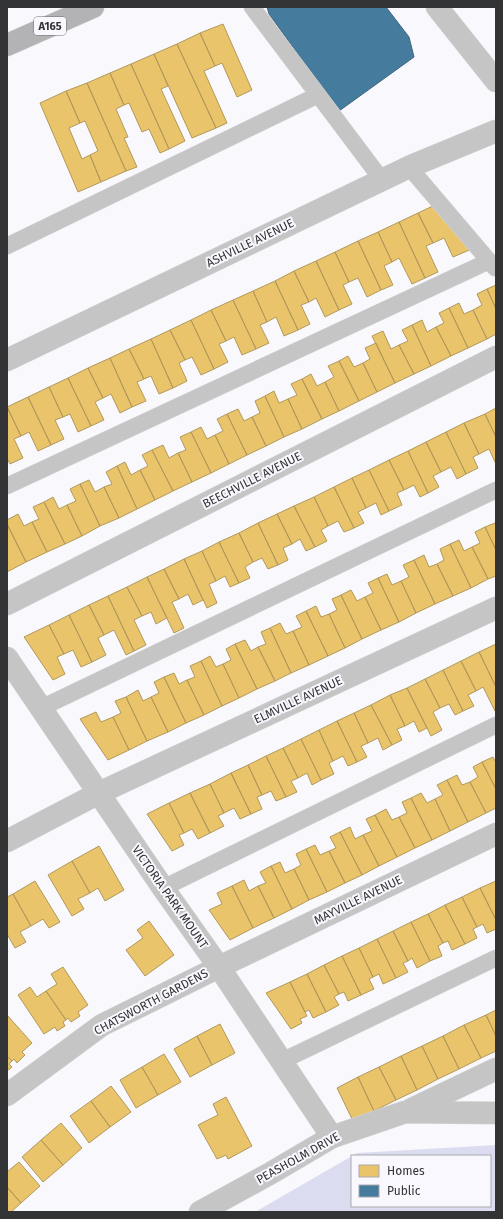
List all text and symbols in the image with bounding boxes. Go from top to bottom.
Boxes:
road number: A165 [34,17,66,35]
street label: ASHVILLE AVENUE [204,216,296,270]
street label: BEECHVILLE AVENUE [200,449,304,511]
street label: ELMVILLE AVENUE [252,673,344,727]
street label: VICTORIA PARK MOUNT [129,843,211,952]
street label: MAYVILLE AVENUE [312,873,404,927]
street label: CHATSWORTH GARDENS [92,966,211,1038]
street label: PEASHOLM DRIVE [254,1129,342,1187]
legend [351,1155,491,1207]
text: Homes [387,1164,425,1178]
text: Public [387,1184,421,1198]

